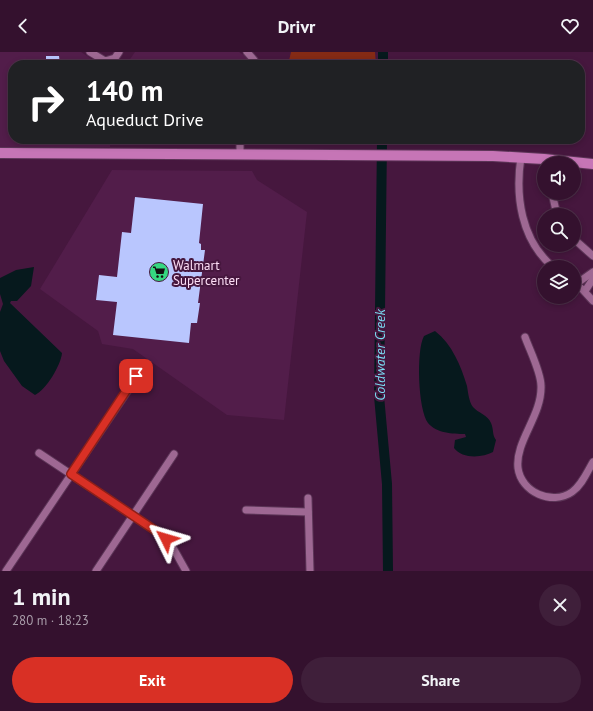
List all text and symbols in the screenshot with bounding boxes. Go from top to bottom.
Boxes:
icon: back [12,15,34,37]
text: Drivr [278,15,315,38]
icon: heart [559,15,581,37]
text: 140 m [86,72,163,109]
icon: right [20,76,72,128]
text: Aqueduct Drive [86,108,204,131]
map controls [537,156,581,304]
button: sound [537,156,581,200]
button: search [537,208,581,252]
place label: Walmart Supercenter [173,257,240,289]
button: layers [537,260,581,304]
supermarket icon: Walmart Supercenter [148,261,170,283]
water label: Coldwater Creek [371,309,389,401]
pin [119,359,153,393]
icon: arrive [125,365,147,387]
position arrow [145,518,187,560]
text: 1 min [12,581,71,612]
button: close [539,584,581,626]
text: 280 m · 18:23 [12,612,89,629]
button: Exit [12,657,293,703]
button: Share [301,657,581,703]

